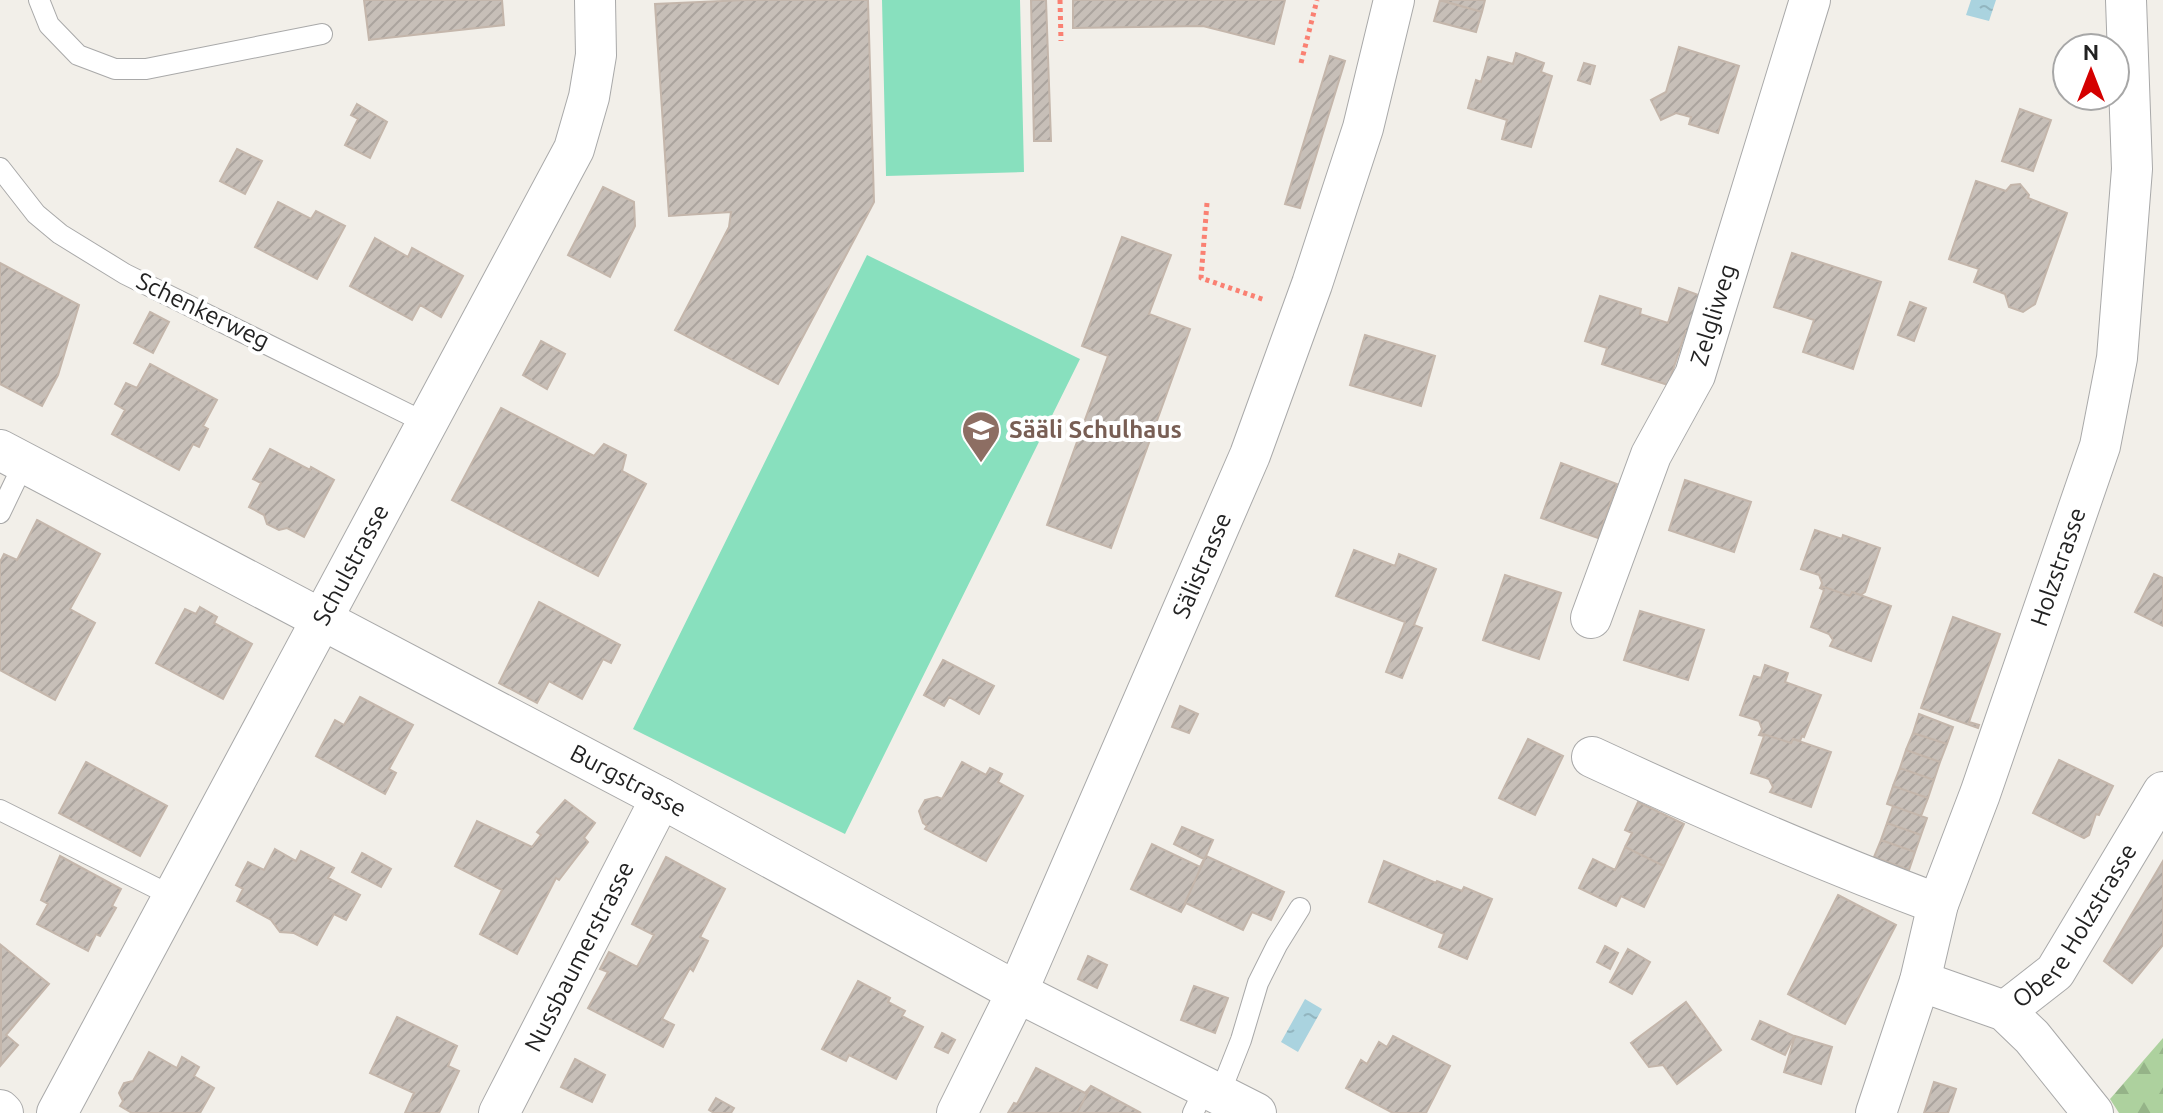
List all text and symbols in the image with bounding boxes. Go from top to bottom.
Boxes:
north arrow [2051,32,2131,112]
text: N [2083,39,2099,64]
street label: Zelgliweg [1685,261,1741,369]
street label: Schenkerweg [132,267,274,354]
school or university icon: Sääli Schulhaus [960,409,1002,464]
place label: Sääli Schulhaus [1009,416,1182,443]
street label: Schulstrasse [307,500,394,630]
street label: Holzstrasse [2025,504,2091,630]
street label: Sälistrasse [1167,508,1236,622]
street label: Burgstrasse [566,739,691,822]
street label: Obere Holzstrasse [2007,839,2142,1013]
street label: Nussbaumerstrasse [519,857,639,1056]

